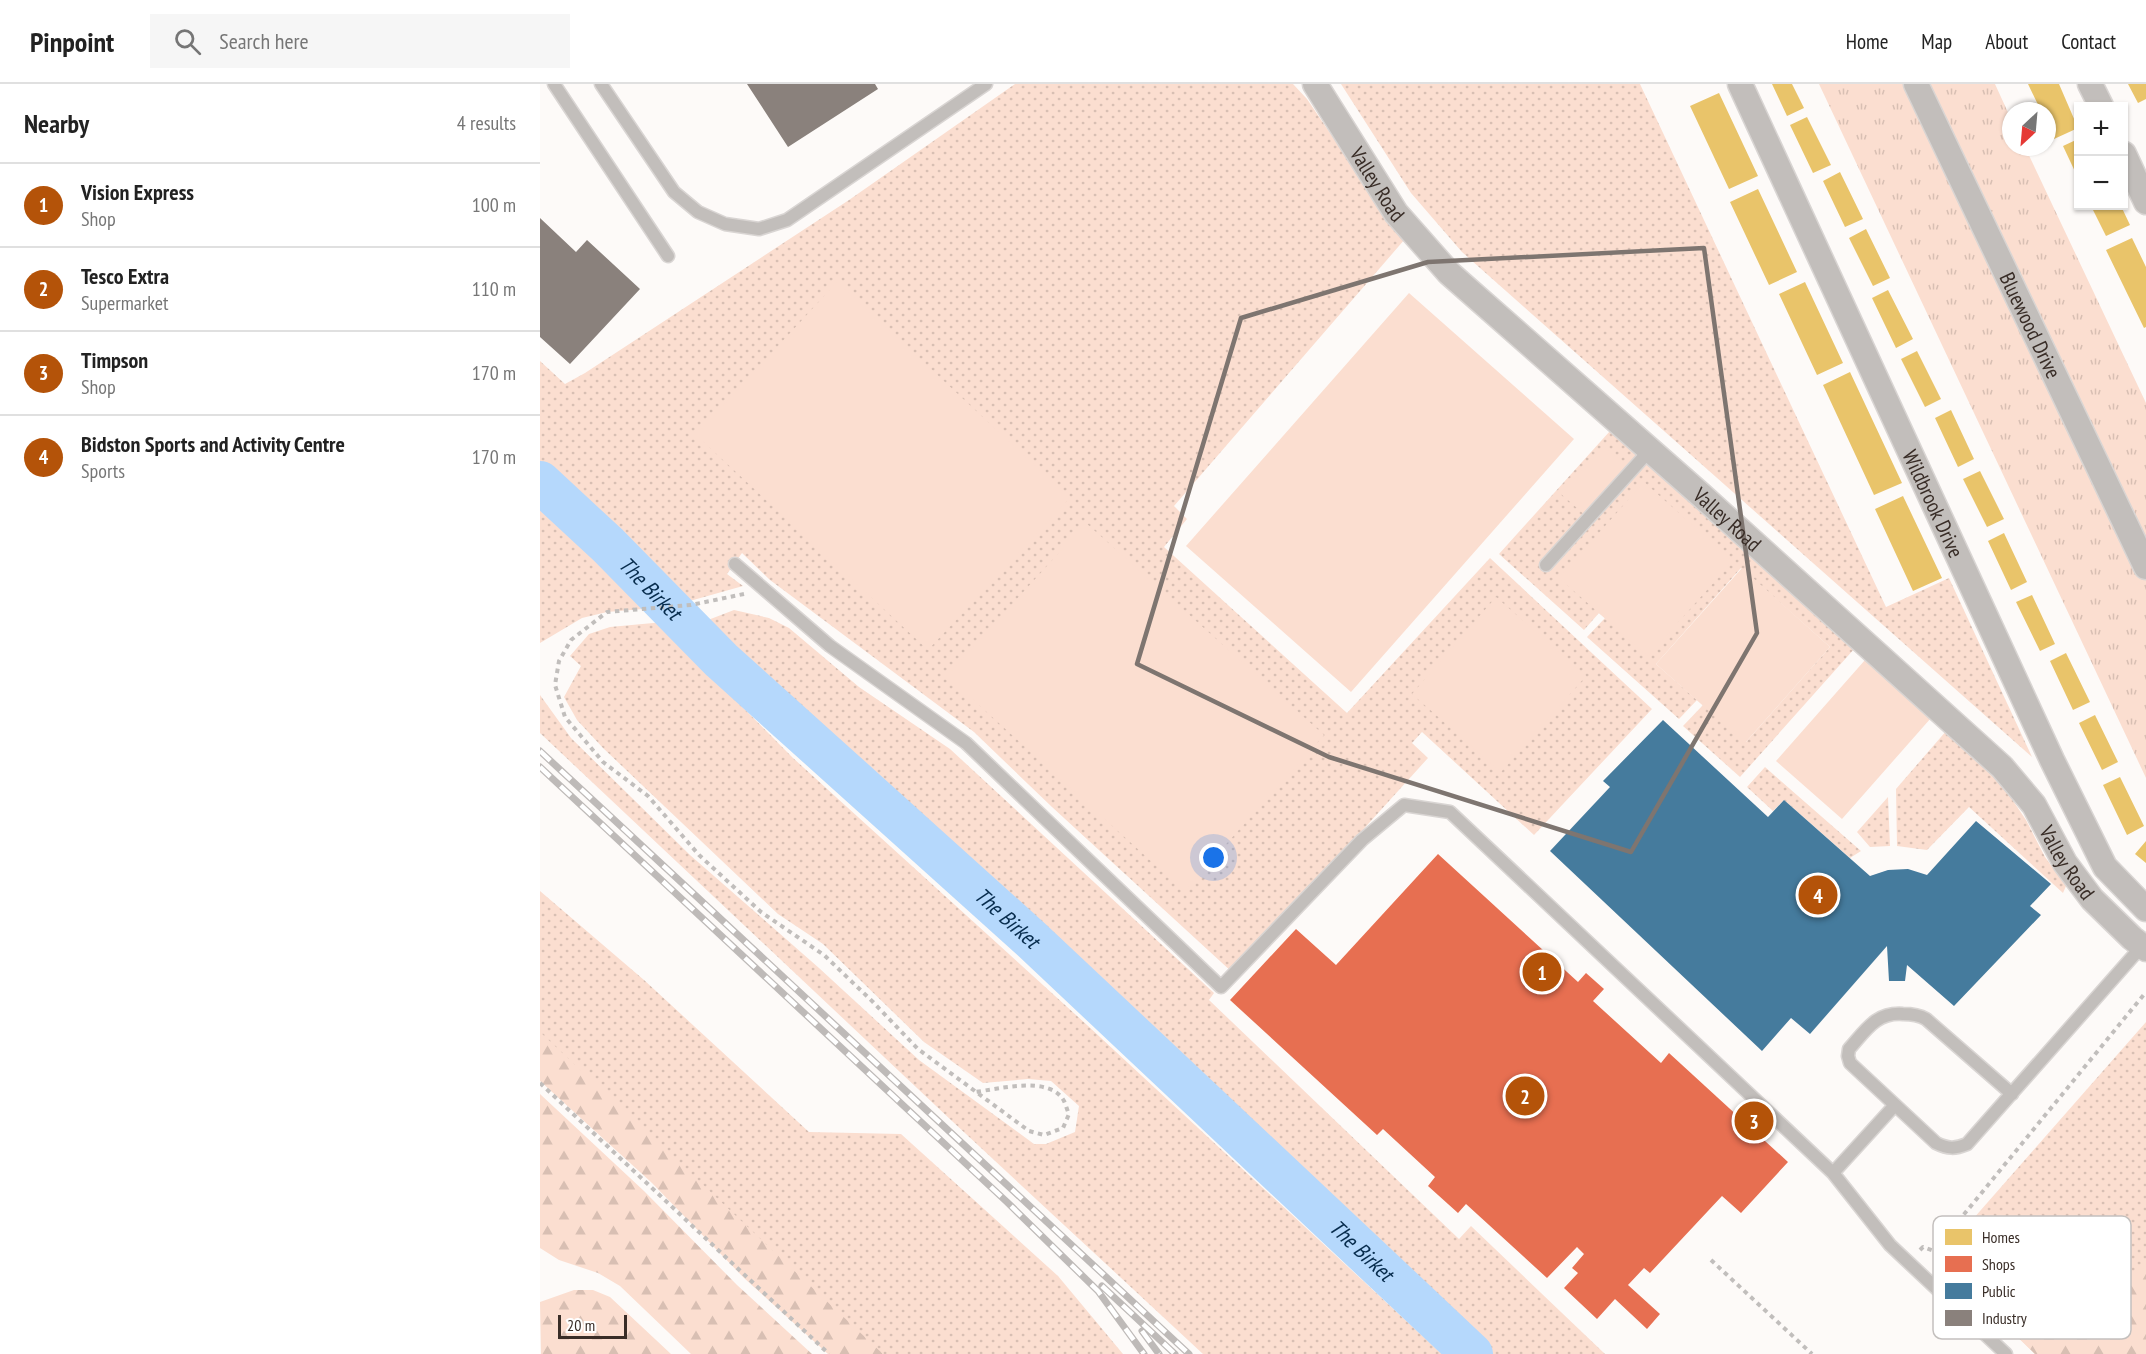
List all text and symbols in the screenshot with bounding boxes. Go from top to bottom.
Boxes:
search box [150,14,570,68]
text: Pinpoint [30,23,114,60]
icon: search [171,25,204,58]
text: Search here [219,27,309,55]
text: Home [1846,28,1888,55]
text: Map [1921,28,1952,55]
text: About [1985,28,2028,55]
text: Contact [2061,28,2116,55]
north arrow [2002,102,2056,156]
map controls [2074,102,2128,210]
button: + [2074,102,2128,156]
text: Nearby [24,107,89,140]
text: 4 results [457,110,516,136]
street label: Valley Road [1344,141,1411,227]
button: − [2074,156,2128,210]
text: Vision Express [81,178,194,206]
text: 1 [39,192,48,218]
text: 100 m [472,192,516,218]
text: Shop [81,206,116,232]
text: Tesco Extra [81,262,169,290]
street label: Bluewood Drive [1994,268,2068,383]
text: 2 [39,276,48,302]
text: 110 m [472,276,516,302]
text: Supermarket [81,290,169,316]
text: Timpson [81,346,148,374]
text: 3 [39,360,48,386]
text: 170 m [472,360,516,386]
text: Shop [81,374,116,400]
text: Bidston Sports and Activity Centre [81,430,345,458]
text: 4 [39,444,48,470]
text: 170 m [472,444,516,470]
street label: Wildbrook Drive [1897,445,1970,562]
text: Sports [81,458,125,484]
street label: Valley Road [1687,480,1767,557]
water label: The Birket [613,550,690,628]
street label: Valley Road [2033,820,2101,905]
your location [1199,843,1228,872]
pin: 4 [1798,872,1838,918]
water label: The Birket [969,881,1048,956]
pin: 1 [1522,950,1562,994]
pin: 2 [1506,1074,1544,1118]
pin: 3 [1734,1098,1774,1144]
water label: The Birket [1324,1213,1402,1289]
legend [1933,1216,2131,1339]
text: Homes [1982,1227,2020,1247]
text: Shops [1982,1254,2015,1274]
text: Public [1982,1281,2016,1301]
text: Industry [1982,1308,2027,1328]
scale bar [558,1312,627,1340]
text: 20 m [567,1315,595,1335]

